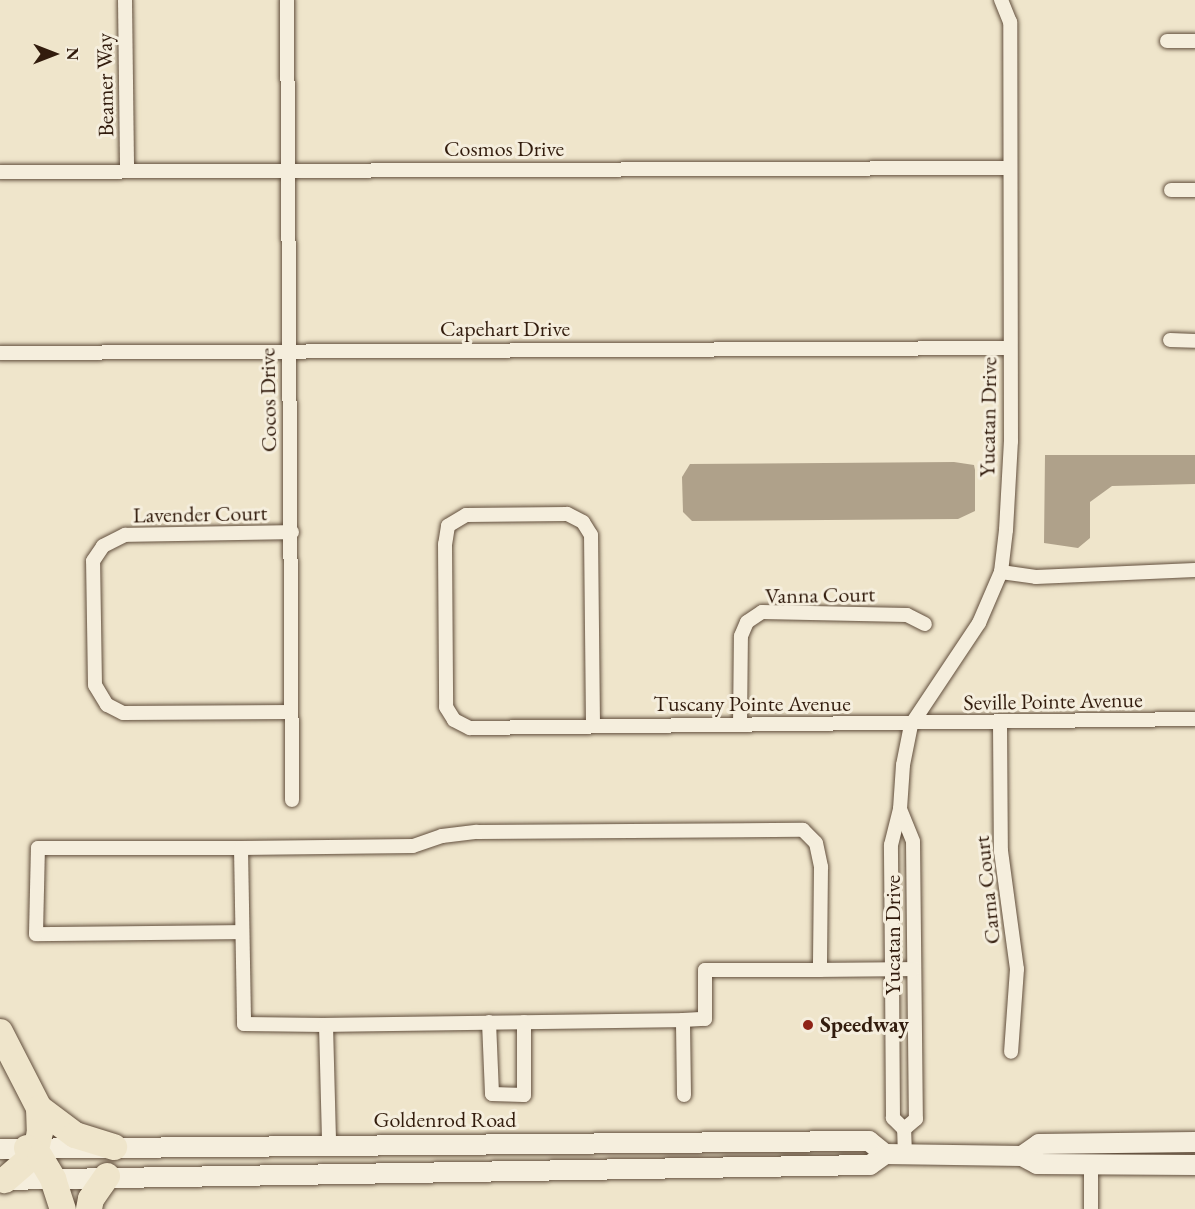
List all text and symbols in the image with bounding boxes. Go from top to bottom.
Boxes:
north arrow [24,24,84,84]
street label: Beamer Way [91,33,119,137]
text: N [62,48,83,60]
street label: Cosmos Drive [444,136,564,162]
street label: Capehart Drive [440,316,570,342]
street label: Cocos Drive [254,348,282,452]
street label: Yucatan Drive [974,357,1002,477]
street label: Lavender Court [133,500,267,528]
street label: Vanna Court [765,581,875,609]
street label: Seville Pointe Avenue [963,686,1143,716]
street label: Tuscany Pointe Avenue [653,691,851,717]
street label: Carna Court [968,834,1006,946]
street label: Yucatan Drive [880,875,906,995]
place label: Speedway [820,1012,909,1038]
marker: Speedway [801,1018,815,1032]
street label: Goldenrod Road [373,1107,517,1133]

